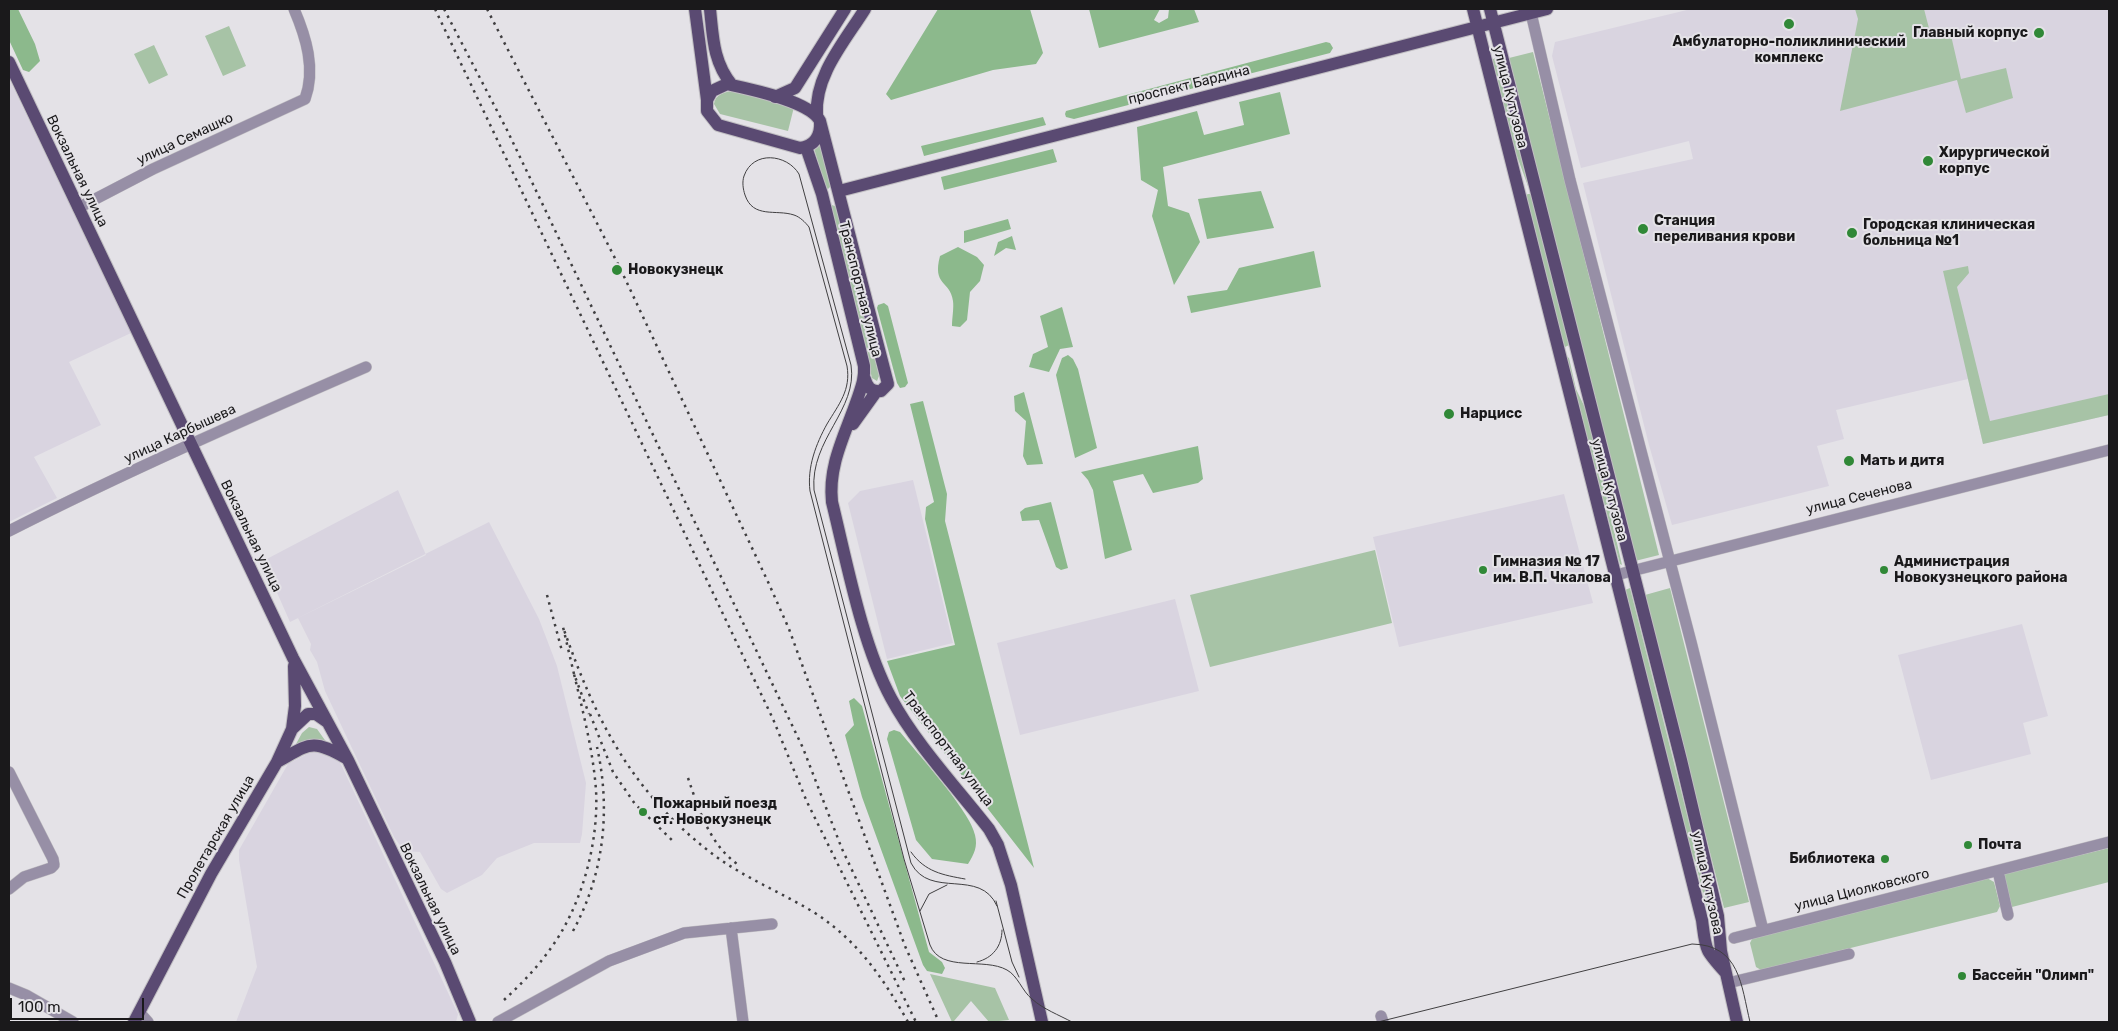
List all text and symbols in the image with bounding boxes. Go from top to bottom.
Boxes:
marker: Амбулаторно-поликлинический комплекс [1782,17,1796,31]
place label: Главный корпус [1913,25,2028,41]
marker: Главный корпус [2032,26,2046,40]
place label: Амбулаторно-поликлинический комплекс [1672,34,1906,66]
street label: улица Кутузова [1489,44,1531,150]
street label: проспект Бардина [1126,62,1252,108]
street label: улица Семашко [134,109,236,169]
street label: Вокзальная улица [43,112,111,230]
place label: Хирургической корпус [1939,145,2049,178]
marker: Хирургической корпус [1921,154,1935,168]
place label: Станция переливания крови [1654,213,1795,246]
place label: Городская клиническая больница №1 [1863,217,2035,250]
street label: Транспортная улица [835,219,885,359]
marker: Станция переливания крови [1636,222,1650,236]
marker: Городская клиническая больница №1 [1845,226,1859,240]
place label: Новокузнецк [628,262,724,278]
marker: Новокузнецк [610,263,624,277]
street label: улица Карбышева [122,401,238,467]
place label: Нарцисс [1460,406,1522,422]
marker: Нарцисс [1442,407,1456,421]
street label: улица Кутузова [1587,437,1631,543]
place label: Мать и дитя [1860,453,1944,469]
marker: Мать и дитя [1842,454,1856,468]
street label: улица Сеченова [1804,476,1914,518]
street label: Вокзальная улица [217,477,285,595]
place label: Гимназия № 17 им. В.П. Чкалова [1493,554,1611,586]
place label: Администрация Новокузнецкого района [1894,554,2067,586]
marker: Гимназия № 17 им. В.П. Чкалова [1477,564,1489,576]
marker: Администрация Новокузнецкого района [1878,564,1890,576]
street label: Транспортная улица [899,688,997,810]
street label: Пролетарская улица [174,772,258,902]
place label: Пожарный поезд ст. Новокузнецк [653,796,777,829]
marker: Пожарный поезд ст. Новокузнецк [637,806,649,818]
street label: улица Кутузова [1688,830,1726,936]
place label: Почта [1978,837,2021,853]
marker: Почта [1962,839,1974,851]
street label: Вокзальная улица [396,840,464,958]
place label: Библиотека [1789,851,1875,867]
marker: Библиотека [1879,853,1891,865]
street label: улица Циолковского [1793,865,1931,915]
place label: Бассейн "Олимп" [1972,968,2094,984]
marker: Бассейн "Олимп" [1956,970,1968,982]
scale bar [12,988,146,1020]
text: 100 m [18,998,60,1016]

